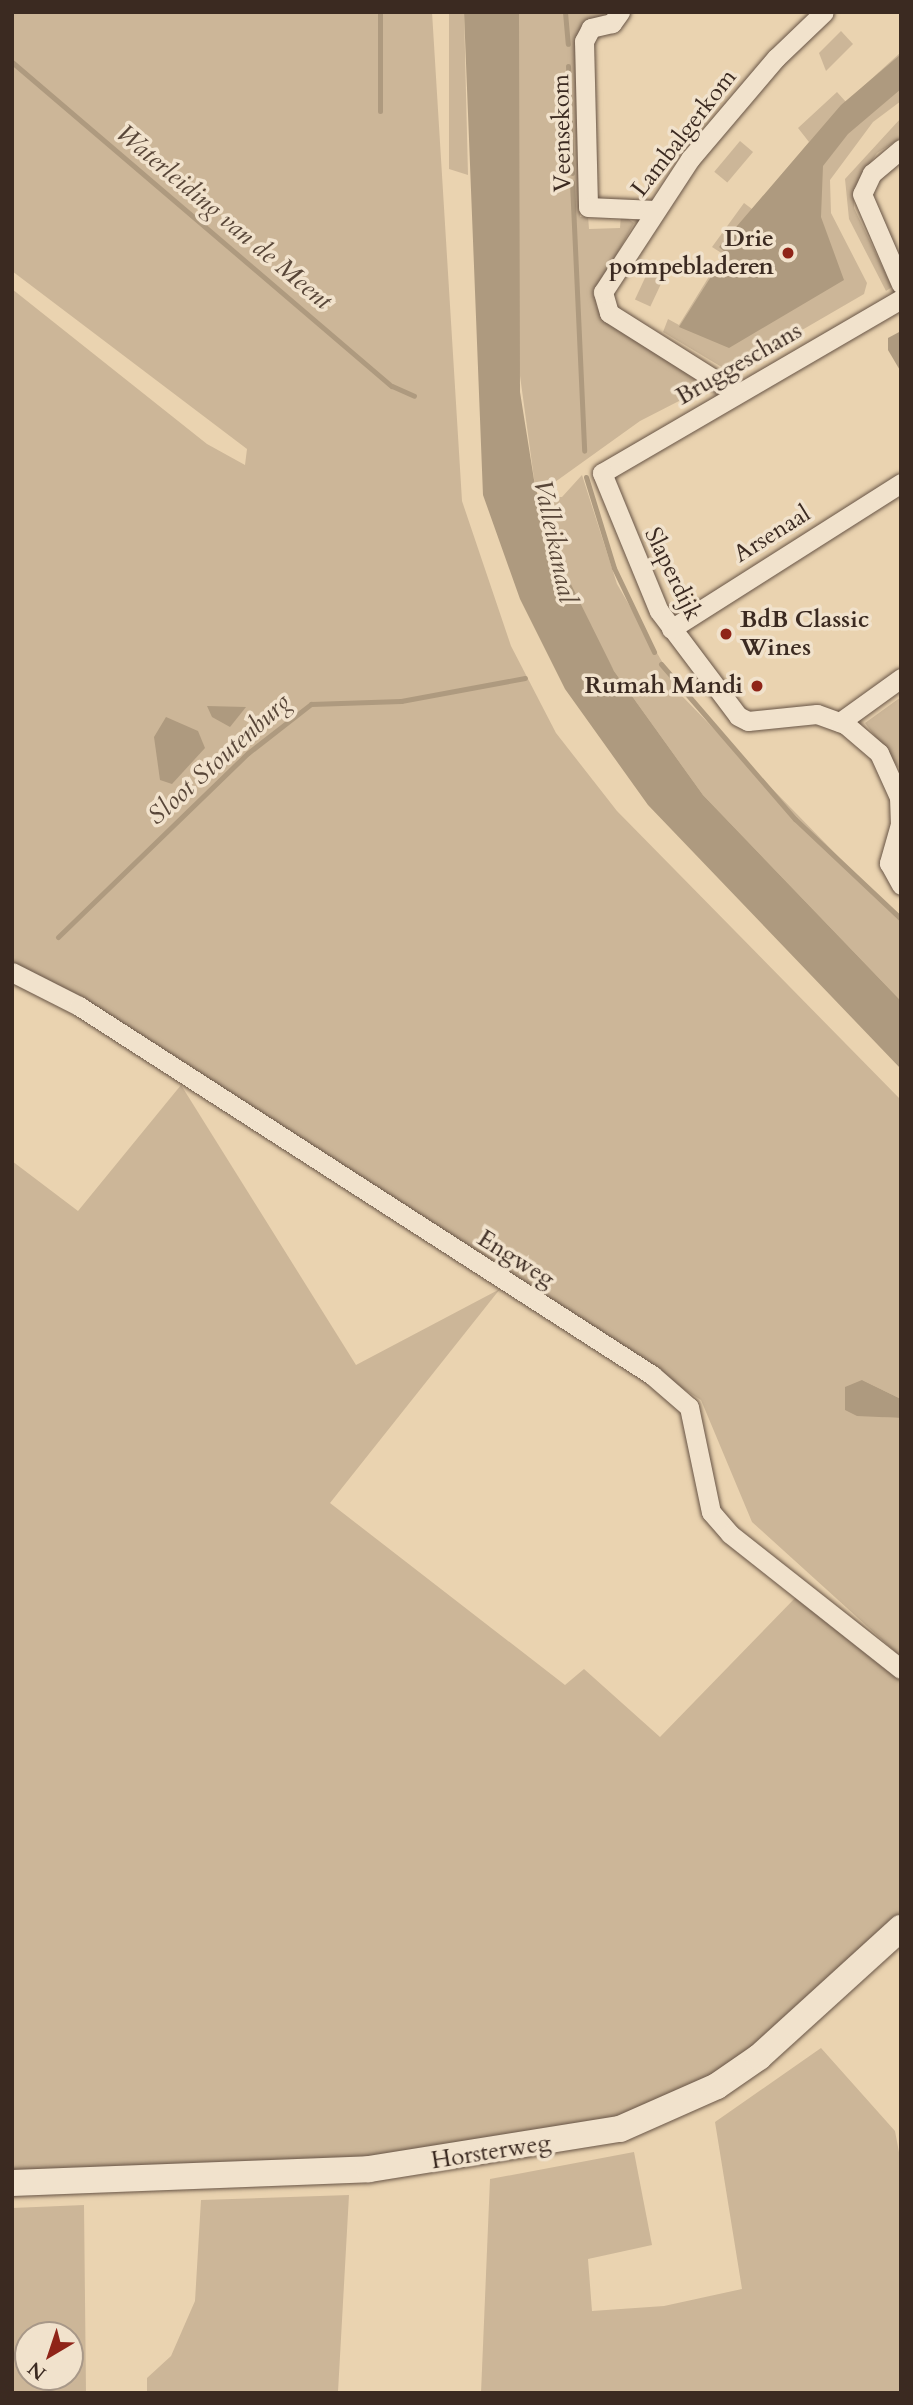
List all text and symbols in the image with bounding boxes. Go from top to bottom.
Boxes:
street label: Lambalgerkom [625,64,743,202]
street label: Veensekom [547,74,577,192]
water label: Waterleiding van de Meent [110,118,338,316]
place label: Drie pompebladeren [609,225,774,281]
marker: Drie pompebladeren [780,245,796,261]
street label: Bruggeschans [671,316,807,412]
water label: Valleikanaal [527,476,583,606]
street label: Arsenaal [728,499,816,569]
street label: Slaperdijk [638,523,708,625]
place label: BdB Classic Wines [740,606,869,662]
marker: BdB Classic Wines [718,626,734,642]
place label: Rumah Mandi [585,672,743,700]
marker: Rumah Mandi [749,678,765,694]
water label: Sloot Stoutenburg [141,687,297,831]
street label: Engweg [472,1224,560,1294]
street label: Horsterweg [429,2128,553,2176]
north arrow [14,2321,84,2391]
text: N [22,2355,52,2386]

